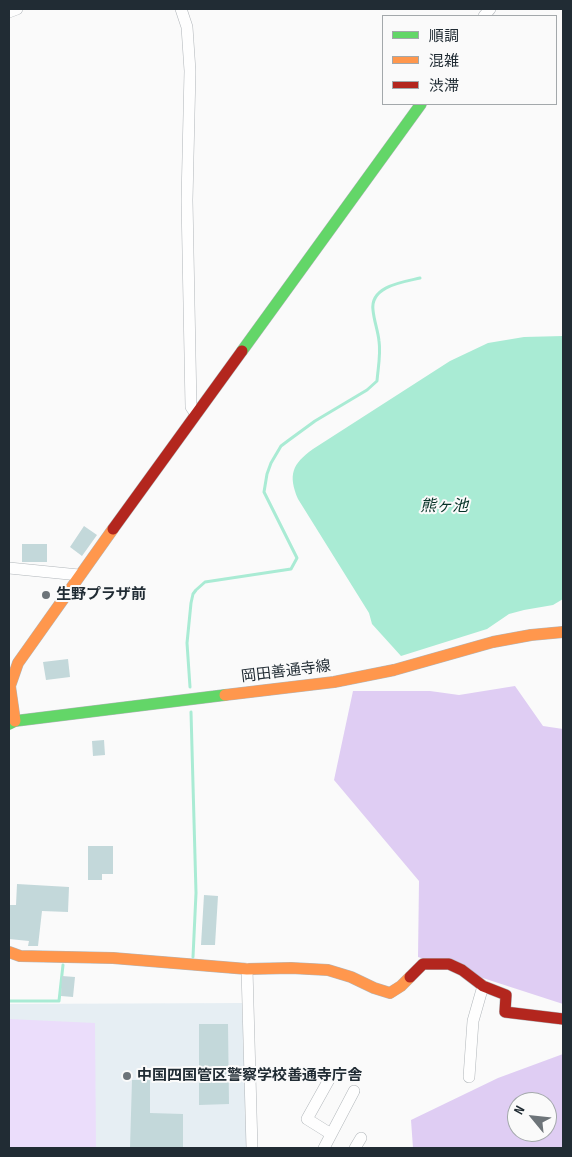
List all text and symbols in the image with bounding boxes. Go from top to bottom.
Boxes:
legend [382,15,557,105]
text: 順調 [429,27,459,46]
text: 混雑 [429,52,459,71]
text: 渋滞 [429,77,459,96]
water label: 熊ヶ池 [420,497,468,517]
place label: 生野プラザ前 [56,586,146,604]
marker: 生野プラザ前 [40,589,52,601]
street label: 岡田善通寺線 [240,658,332,686]
place label: 中国四国管区警察学校善通寺庁舎 [137,1067,362,1085]
marker: 中国四国管区警察学校善通寺庁舎 [121,1070,133,1082]
north arrow [507,1092,557,1142]
text: N [510,1103,528,1117]

